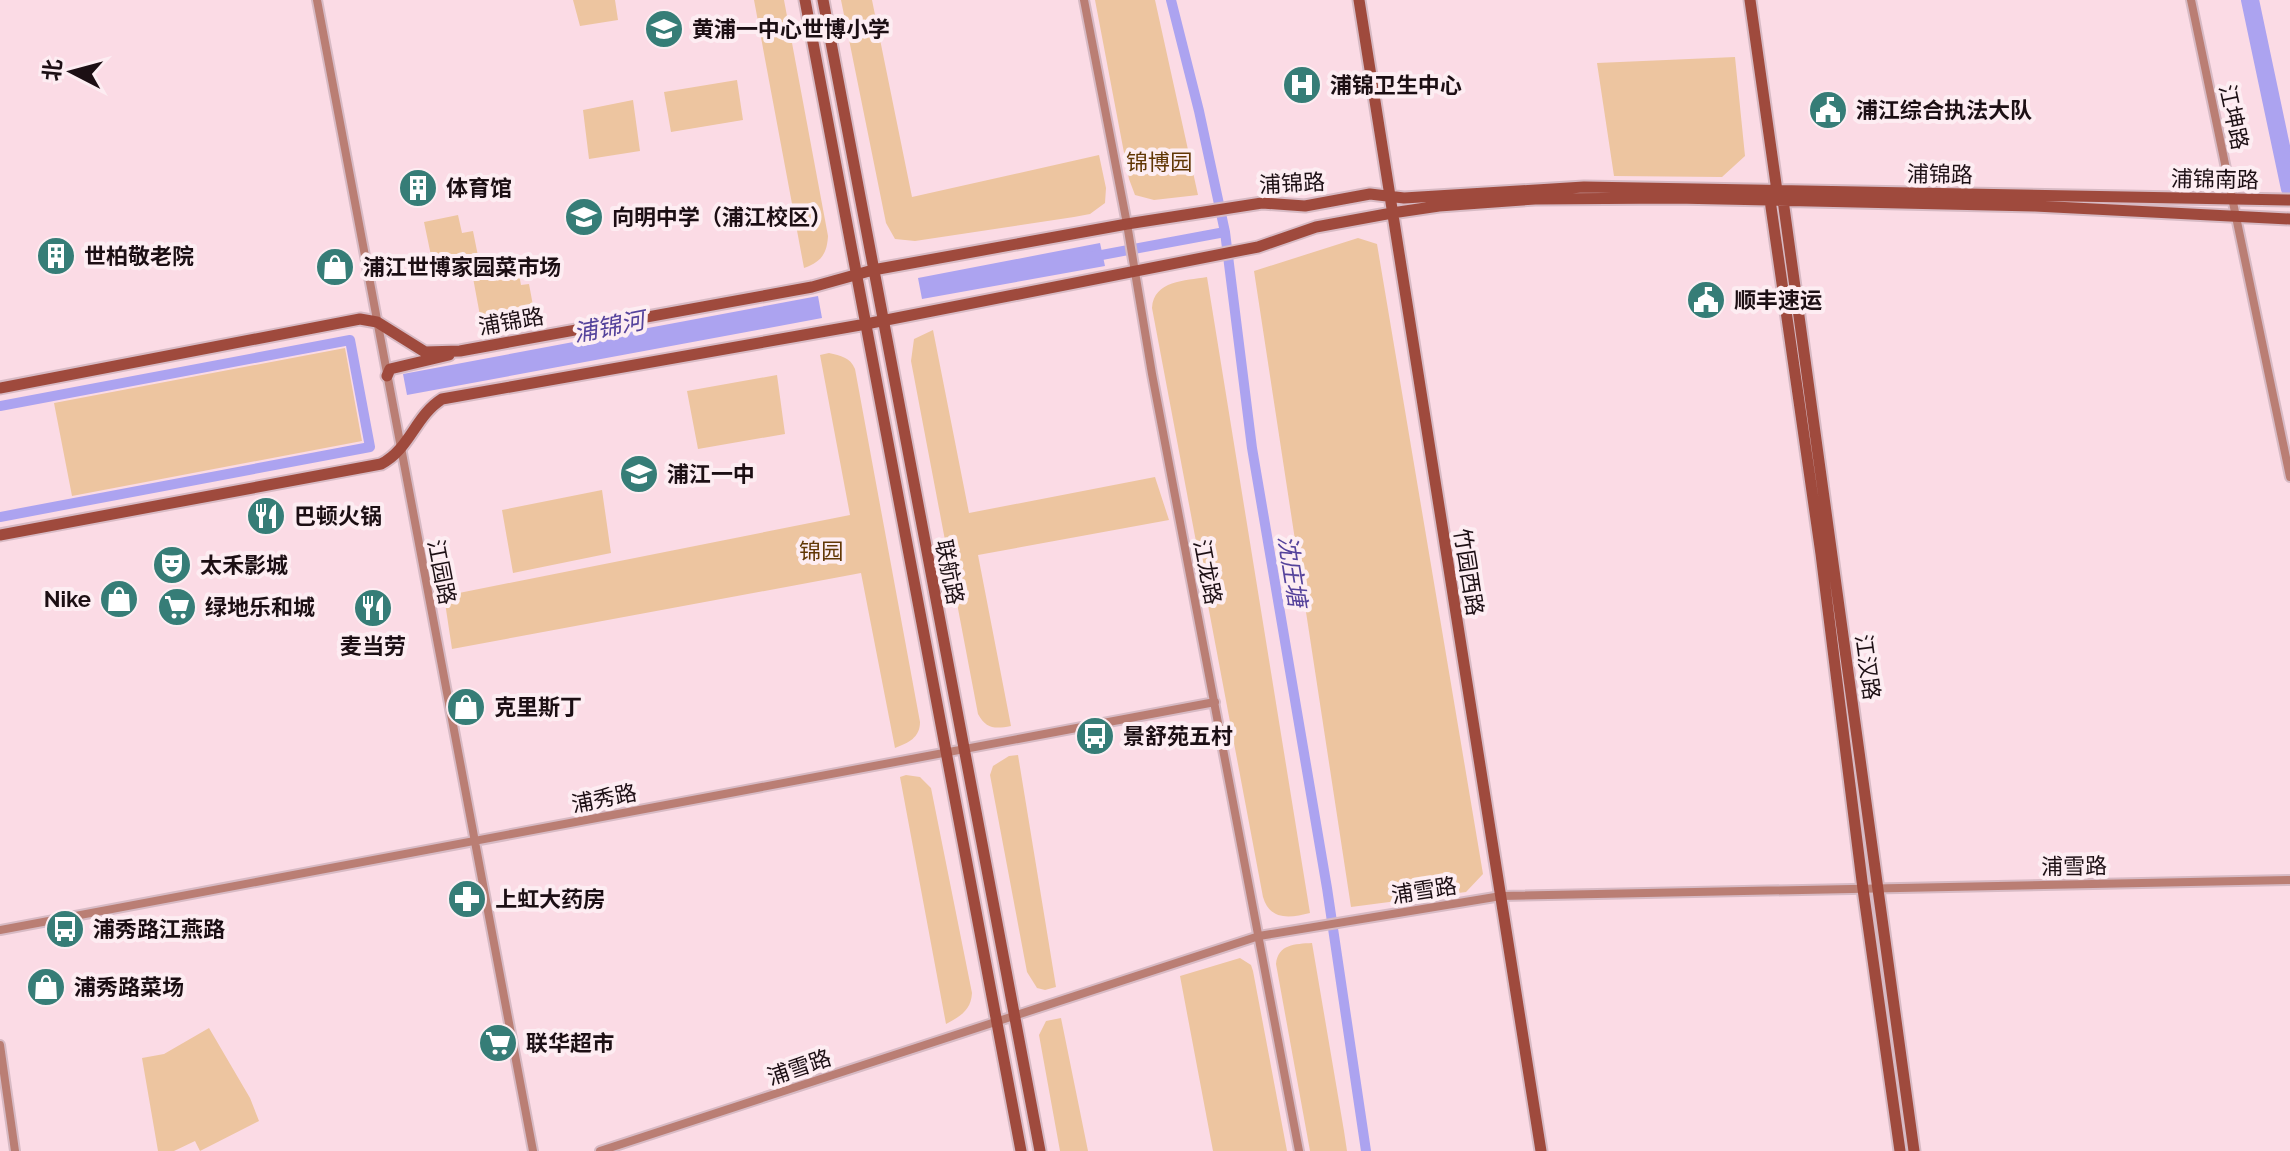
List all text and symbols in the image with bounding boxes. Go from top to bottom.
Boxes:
school or university icon: 黄浦一中心世博小学 [643,8,685,50]
place label: 黄浦一中心世博小学 [692,16,890,42]
north arrow [32,32,112,112]
text: 北 [38,58,66,82]
hospital icon: 浦锦卫生中心 [1281,64,1323,106]
place label: 浦锦卫生中心 [1330,72,1462,98]
street label: 江坤路 [2214,82,2254,152]
public building icon: 浦江综合执法大队 [1807,89,1849,131]
place label: 浦江综合执法大队 [1856,97,2032,123]
park label: 锦博园 [1126,149,1192,175]
street label: 浦锦路 [1907,160,1973,188]
street label: 浦锦南路 [2171,165,2259,193]
building icon: 体育馆 [397,167,439,209]
street label: 浦锦路 [1258,168,1326,198]
place label: 体育馆 [446,175,512,201]
school or university icon: 向明中学（浦江校区） [563,196,605,238]
place label: 向明中学（浦江校区） [612,204,832,230]
building icon: 世柏敬老院 [35,235,77,277]
place label: 世柏敬老院 [84,243,194,269]
shop icon: 浦江世博家园菜市场 [314,246,356,288]
place label: 浦江世博家园菜市场 [363,254,561,280]
public building icon: 顺丰速运 [1685,279,1727,321]
place label: 顺丰速运 [1734,287,1822,313]
street label: 浦锦路 [476,302,546,340]
water label: 浦锦河 [571,305,651,348]
school or university icon: 浦江一中 [618,453,660,495]
place label: 浦江一中 [667,461,755,487]
restaurant icon: 巴顿火锅 [245,495,287,537]
place label: 巴顿火锅 [294,503,382,529]
street label: 竹园西路 [1449,527,1489,617]
water label: 沈庄塘 [1273,533,1313,613]
street label: 江园路 [423,537,461,607]
street label: 联航路 [931,537,969,607]
street label: 江龙路 [1189,537,1227,607]
park label: 锦园 [799,538,843,564]
theatre icon: 太禾影城 [151,544,193,586]
place label: 太禾影城 [200,552,288,578]
shop icon: Nike [98,578,140,620]
place label: Nike [44,586,91,612]
supermarket icon: 绿地乐和城 [156,586,198,628]
restaurant icon: 麦当劳 [352,587,394,629]
place label: 绿地乐和城 [205,594,315,620]
place label: 麦当劳 [340,633,406,659]
street label: 江汉路 [1851,633,1885,701]
shop icon: 克里斯丁 [445,686,487,728]
place label: 克里斯丁 [494,694,582,720]
bus stop icon: 景舒苑五村 [1074,715,1116,757]
place label: 景舒苑五村 [1123,723,1233,749]
street label: 浦秀路 [569,779,639,817]
street label: 浦雪路 [2041,852,2107,880]
street label: 浦雪路 [1389,872,1459,908]
pharmacy icon: 上虹大药房 [446,878,488,920]
place label: 上虹大药房 [495,886,605,912]
bus stop icon: 浦秀路江燕路 [44,908,86,950]
place label: 浦秀路江燕路 [93,916,225,942]
shop icon: 浦秀路菜场 [25,966,67,1008]
place label: 浦秀路菜场 [74,974,184,1000]
supermarket icon: 联华超市 [477,1022,519,1064]
place label: 联华超市 [526,1030,614,1056]
street label: 浦雪路 [764,1044,834,1090]

